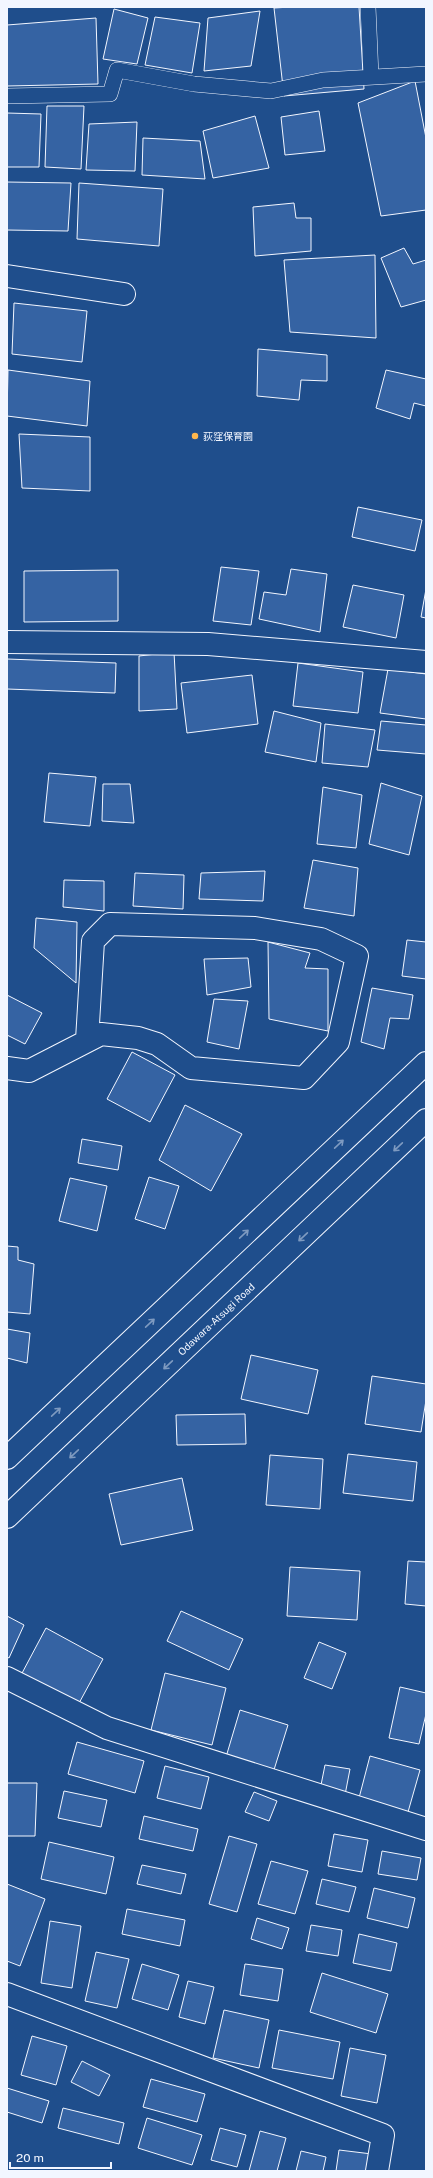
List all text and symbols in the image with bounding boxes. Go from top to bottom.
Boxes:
place label: 荻窪保育園 [203,430,253,442]
marker: 荻窪保育園 [190,431,200,441]
one-way arrow [334,1139,344,1149]
one-way arrow [393,1142,403,1152]
one-way arrow [239,1229,250,1238]
one-way arrow [298,1232,308,1241]
street label: Odawara-Atsugi Road [175,1280,257,1358]
one-way arrow [145,1318,155,1328]
one-way arrow [163,1360,173,1369]
one-way arrow [51,1407,61,1417]
one-way arrow [69,1449,79,1459]
scale bar [10,2144,111,2170]
text: 20 m [16,2151,44,2165]

